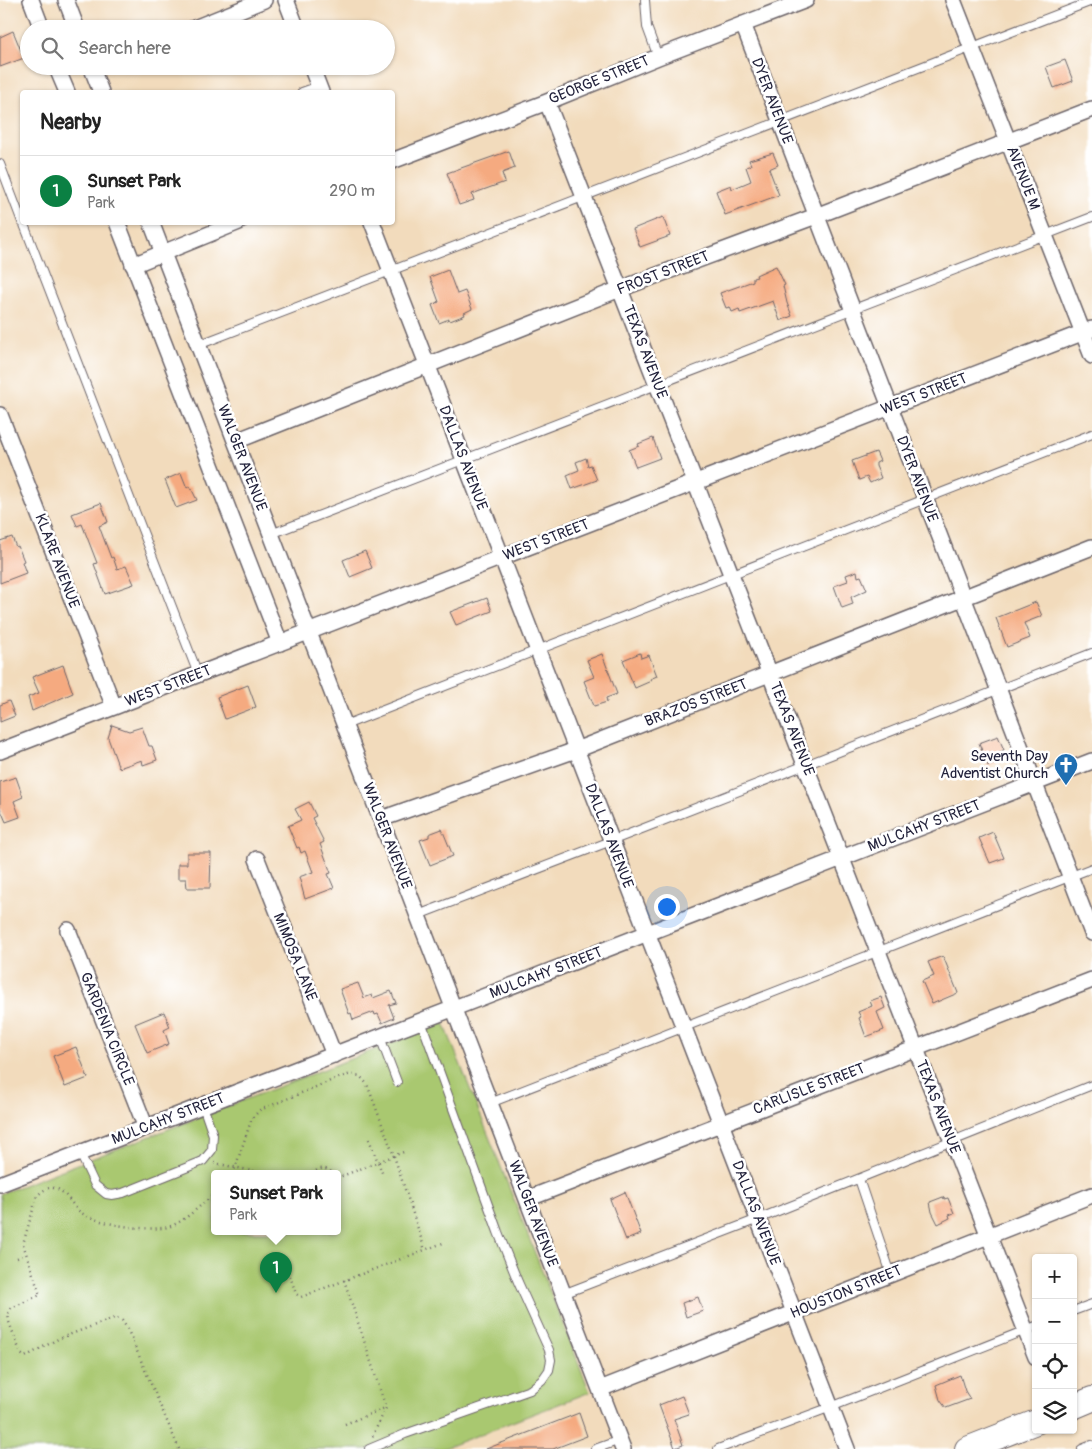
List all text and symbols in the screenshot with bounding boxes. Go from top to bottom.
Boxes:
search box [20,20,395,75]
icon: search [38,34,66,62]
text: Search here [78,36,171,60]
street label: GEORGE STREET [546,51,652,109]
street label: DYER AVENUE [747,55,797,147]
text: Nearby [40,109,101,136]
street label: AVENUE M [1002,143,1044,213]
text: Sunset Park [87,169,181,193]
text: 1 [53,181,59,201]
text: 290 m [329,181,375,201]
text: Park [87,193,115,213]
street label: FROST STREET [614,247,712,299]
street label: TEXAS AVENUE [618,302,672,402]
street label: WEST STREET [878,369,970,419]
street label: WALGER AVENUE [213,402,271,514]
street label: DALLAS AVENUE [434,403,492,513]
street label: DYER AVENUE [892,433,942,525]
street label: KLARE AVENUE [30,511,84,611]
street label: WEST STREET [500,515,592,565]
street label: WEST STREET [122,661,214,711]
street label: BRAZOS STREET [642,675,750,731]
street label: TEXAS AVENUE [765,679,819,779]
place label: Seventh Day Adventist Church [940,747,1049,783]
church icon: Seventh Day Adventist Church [1053,752,1079,786]
street label: WALGER AVENUE [358,780,416,892]
street label: DALLAS AVENUE [580,781,638,891]
street label: MULCAHY STREET [865,796,983,856]
your location [654,894,680,920]
street label: MIMOSA LANE [269,910,321,1004]
street label: MULCAHY STREET [487,943,605,1003]
street label: GARDENIA CIRCLE [76,969,139,1089]
street label: TEXAS AVENUE [911,1057,965,1157]
street label: CARLISLE STREET [750,1059,868,1119]
street label: MULCAHY STREET [109,1089,227,1149]
street label: WALGER AVENUE [504,1158,562,1270]
street label: DALLAS AVENUE [727,1158,785,1268]
popup [211,1170,341,1235]
text: Sunset Park [229,1181,323,1205]
text: Park [229,1205,257,1225]
pin: 1 [260,1252,292,1293]
map controls [1032,1254,1077,1434]
button: + [1032,1254,1077,1299]
street label: HOUSTON STREET [787,1261,905,1323]
button: − [1032,1299,1077,1344]
button: locate [1032,1344,1077,1389]
button: layers [1032,1389,1077,1434]

